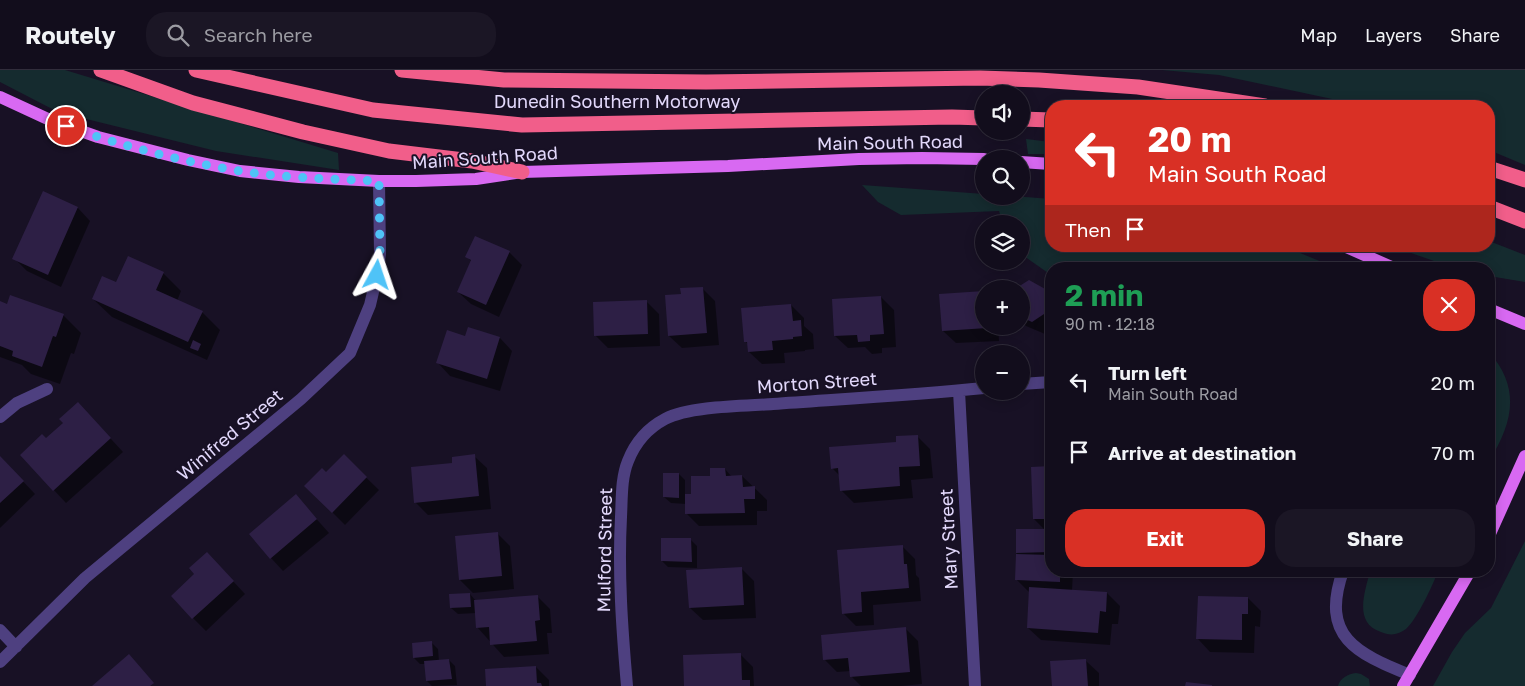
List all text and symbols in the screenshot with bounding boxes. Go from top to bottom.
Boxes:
search box [146,12,496,57]
text: Routely [25,20,116,49]
icon: search [164,21,192,49]
text: Search here [204,23,313,46]
text: Map [1300,24,1337,46]
text: Layers [1365,24,1422,46]
text: Share [1450,24,1500,46]
map controls [975,85,1030,400]
button: sound [975,85,1030,140]
street label: Dunedin Southern Motorway [494,90,740,112]
pin [45,105,87,147]
icon: arrive [52,112,80,140]
text: 20 m [1148,118,1231,160]
icon: left [1065,120,1130,185]
street label: Main South Road [817,130,963,154]
street label: Main South Road [411,141,559,173]
button: search [975,150,1030,205]
text: Main South Road [1148,160,1327,187]
button: layers [975,215,1030,270]
icon: arrive [1121,215,1149,243]
text: Then [1065,218,1111,241]
position arrow [350,248,402,300]
text: 2 min [1065,277,1143,313]
button: close [1423,279,1475,331]
button: + [975,280,1030,335]
text: 90 m · 12:18 [1065,314,1155,334]
button: − [975,345,1030,400]
text: Turn left [1108,361,1187,384]
street label: Morton Street [756,367,878,397]
icon: left [1065,368,1093,396]
text: 20 m [1431,371,1475,394]
street label: Winifred Street [172,384,286,485]
text: Main South Road [1108,384,1238,404]
icon: arrive [1065,438,1093,466]
text: Arrive at destination [1108,441,1296,464]
text: 70 m [1432,441,1475,464]
street label: Mulford Street [592,487,616,612]
street label: Mary Street [934,488,962,590]
button: Exit [1065,509,1265,567]
button: Share [1275,509,1475,567]

